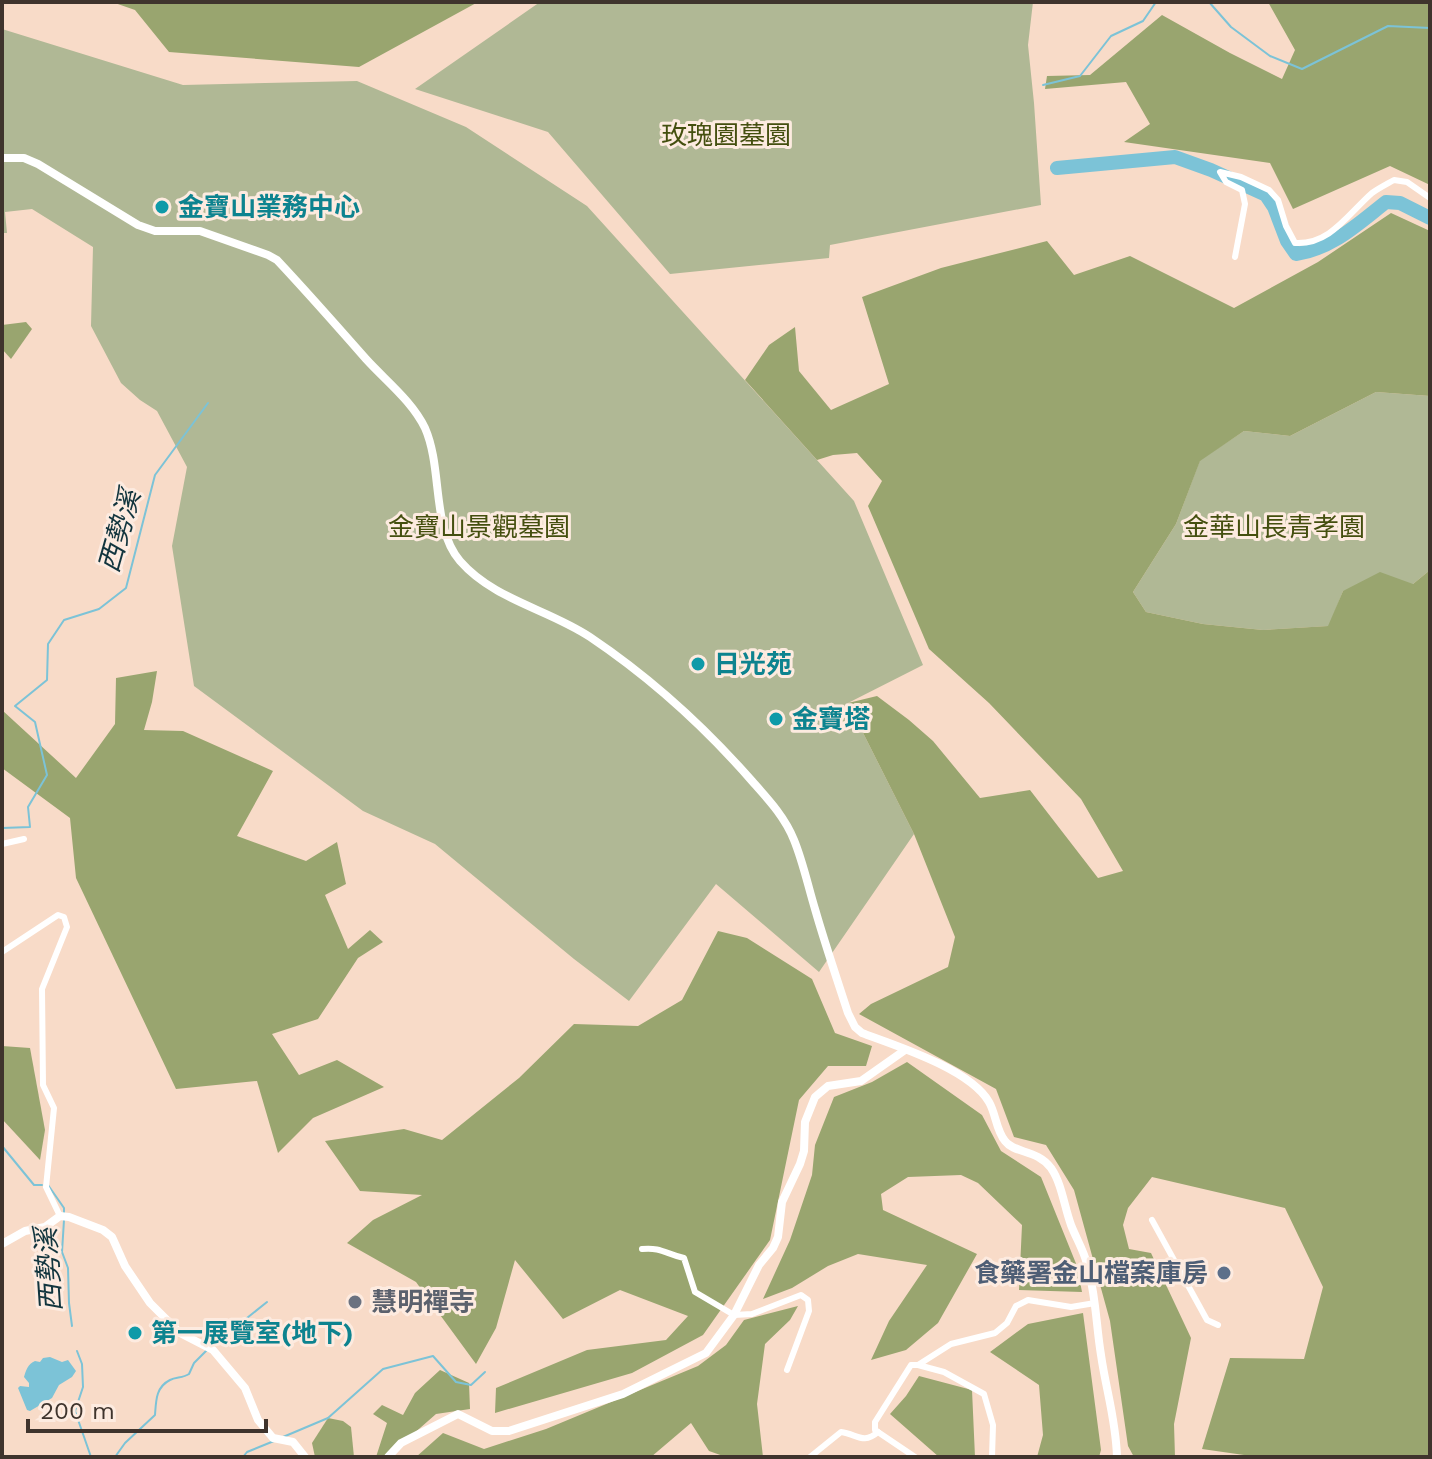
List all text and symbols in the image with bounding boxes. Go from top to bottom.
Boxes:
park label: 玫瑰園墓園 [661,120,791,150]
place label: 金寶山業務中心 [178,192,360,222]
marker: 金寶山業務中心 [153,198,171,216]
water label: 西勢溪 [92,482,148,576]
park label: 金寶山景觀墓園 [388,512,570,542]
park label: 金華山長青孝園 [1183,512,1365,542]
place label: 日光苑 [714,649,792,679]
marker: 日光苑 [689,655,707,673]
place label: 金寶塔 [792,704,870,734]
marker: 金寶塔 [767,710,785,728]
water label: 西勢溪 [29,1223,68,1313]
place label: 食藥署金山檔案庫房 [974,1258,1208,1288]
marker: 食藥署金山檔案庫房 [1215,1264,1233,1282]
place label: 慧明禪寺 [371,1287,475,1317]
marker: 慧明禪寺 [346,1293,364,1311]
place label: 第一展覽室(地下) [151,1318,353,1348]
marker: 第一展覽室(地下) [126,1324,144,1342]
scale bar [28,1383,266,1433]
text: 200 m [40,1397,115,1425]

